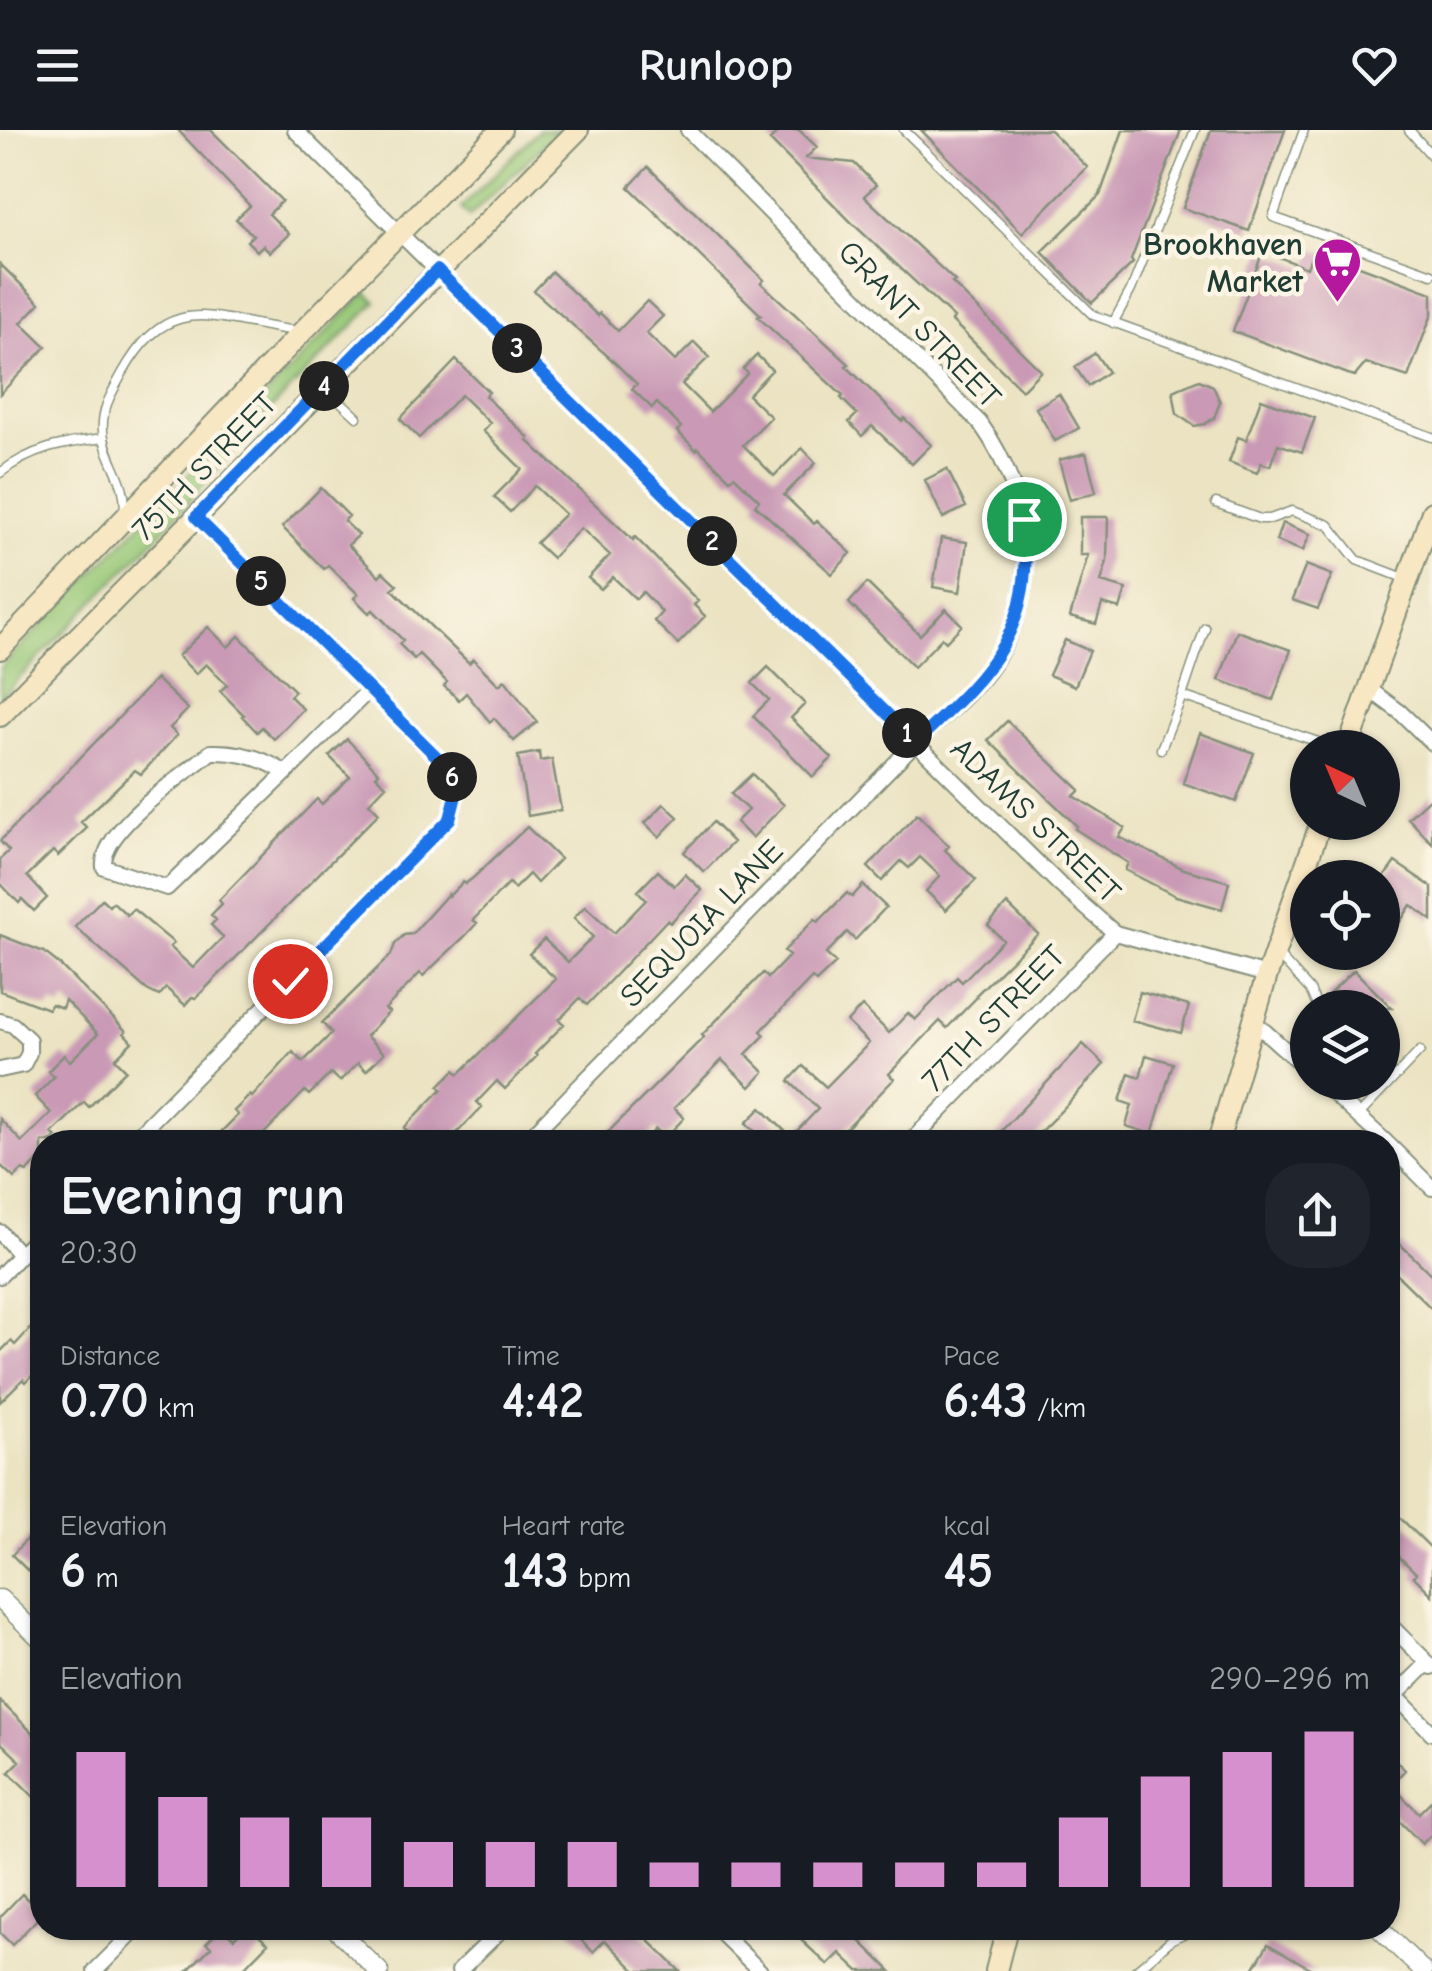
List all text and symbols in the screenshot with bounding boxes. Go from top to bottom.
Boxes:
icon: menu [30,38,85,93]
icon: heart [1347,38,1402,93]
text: Runloop [639,39,793,91]
place label: Brookhaven Market [1143,226,1303,300]
street label: GRANT STREET [831,233,1009,416]
supermarket icon: Brookhaven Market [1312,236,1364,304]
pin: 3 [492,323,542,373]
text: 3 [510,332,524,364]
pin: 4 [299,361,349,411]
text: 4 [317,370,331,402]
street label: 75TH STREET [124,384,284,548]
pin [982,477,1067,562]
icon: arrive [997,492,1052,547]
pin: 2 [687,516,737,566]
text: 2 [705,525,719,557]
pin: 5 [236,556,286,606]
text: 5 [254,565,268,597]
pin: 1 [882,708,932,758]
text: 1 [901,717,913,749]
street label: ADAMS STREET [943,730,1128,911]
north arrow [1290,730,1400,840]
map controls [1290,730,1400,1100]
pin: 6 [427,752,477,802]
text: 6 [445,761,459,793]
street label: SEQUOIA LANE [612,832,790,1015]
button: locate [1290,860,1400,970]
street label: 77TH STREET [914,937,1073,1099]
pin [248,939,333,1024]
icon: check [263,954,318,1009]
button: layers [1290,990,1400,1100]
button: share [1265,1163,1370,1268]
text: Evening run [60,1164,345,1228]
text: 20:30 [60,1234,138,1271]
text: Distance [60,1340,160,1372]
text: Time [502,1340,560,1372]
text: Pace [943,1340,1000,1372]
text: 0.70 [60,1372,149,1430]
text: 4:42 [502,1372,584,1430]
text: 6:43 [943,1372,1028,1430]
text: km [149,1392,195,1424]
text: /km [1028,1392,1086,1424]
text: Elevation [60,1510,167,1542]
text: Heart rate [502,1510,625,1542]
text: kcal [943,1510,990,1542]
text: 6 [60,1542,86,1600]
text: 143 [502,1542,569,1600]
text: 45 [943,1542,993,1600]
text: m [86,1562,119,1594]
text: bpm [569,1562,631,1594]
text: Elevation [60,1660,183,1697]
text: 290–296 m [1209,1660,1370,1697]

